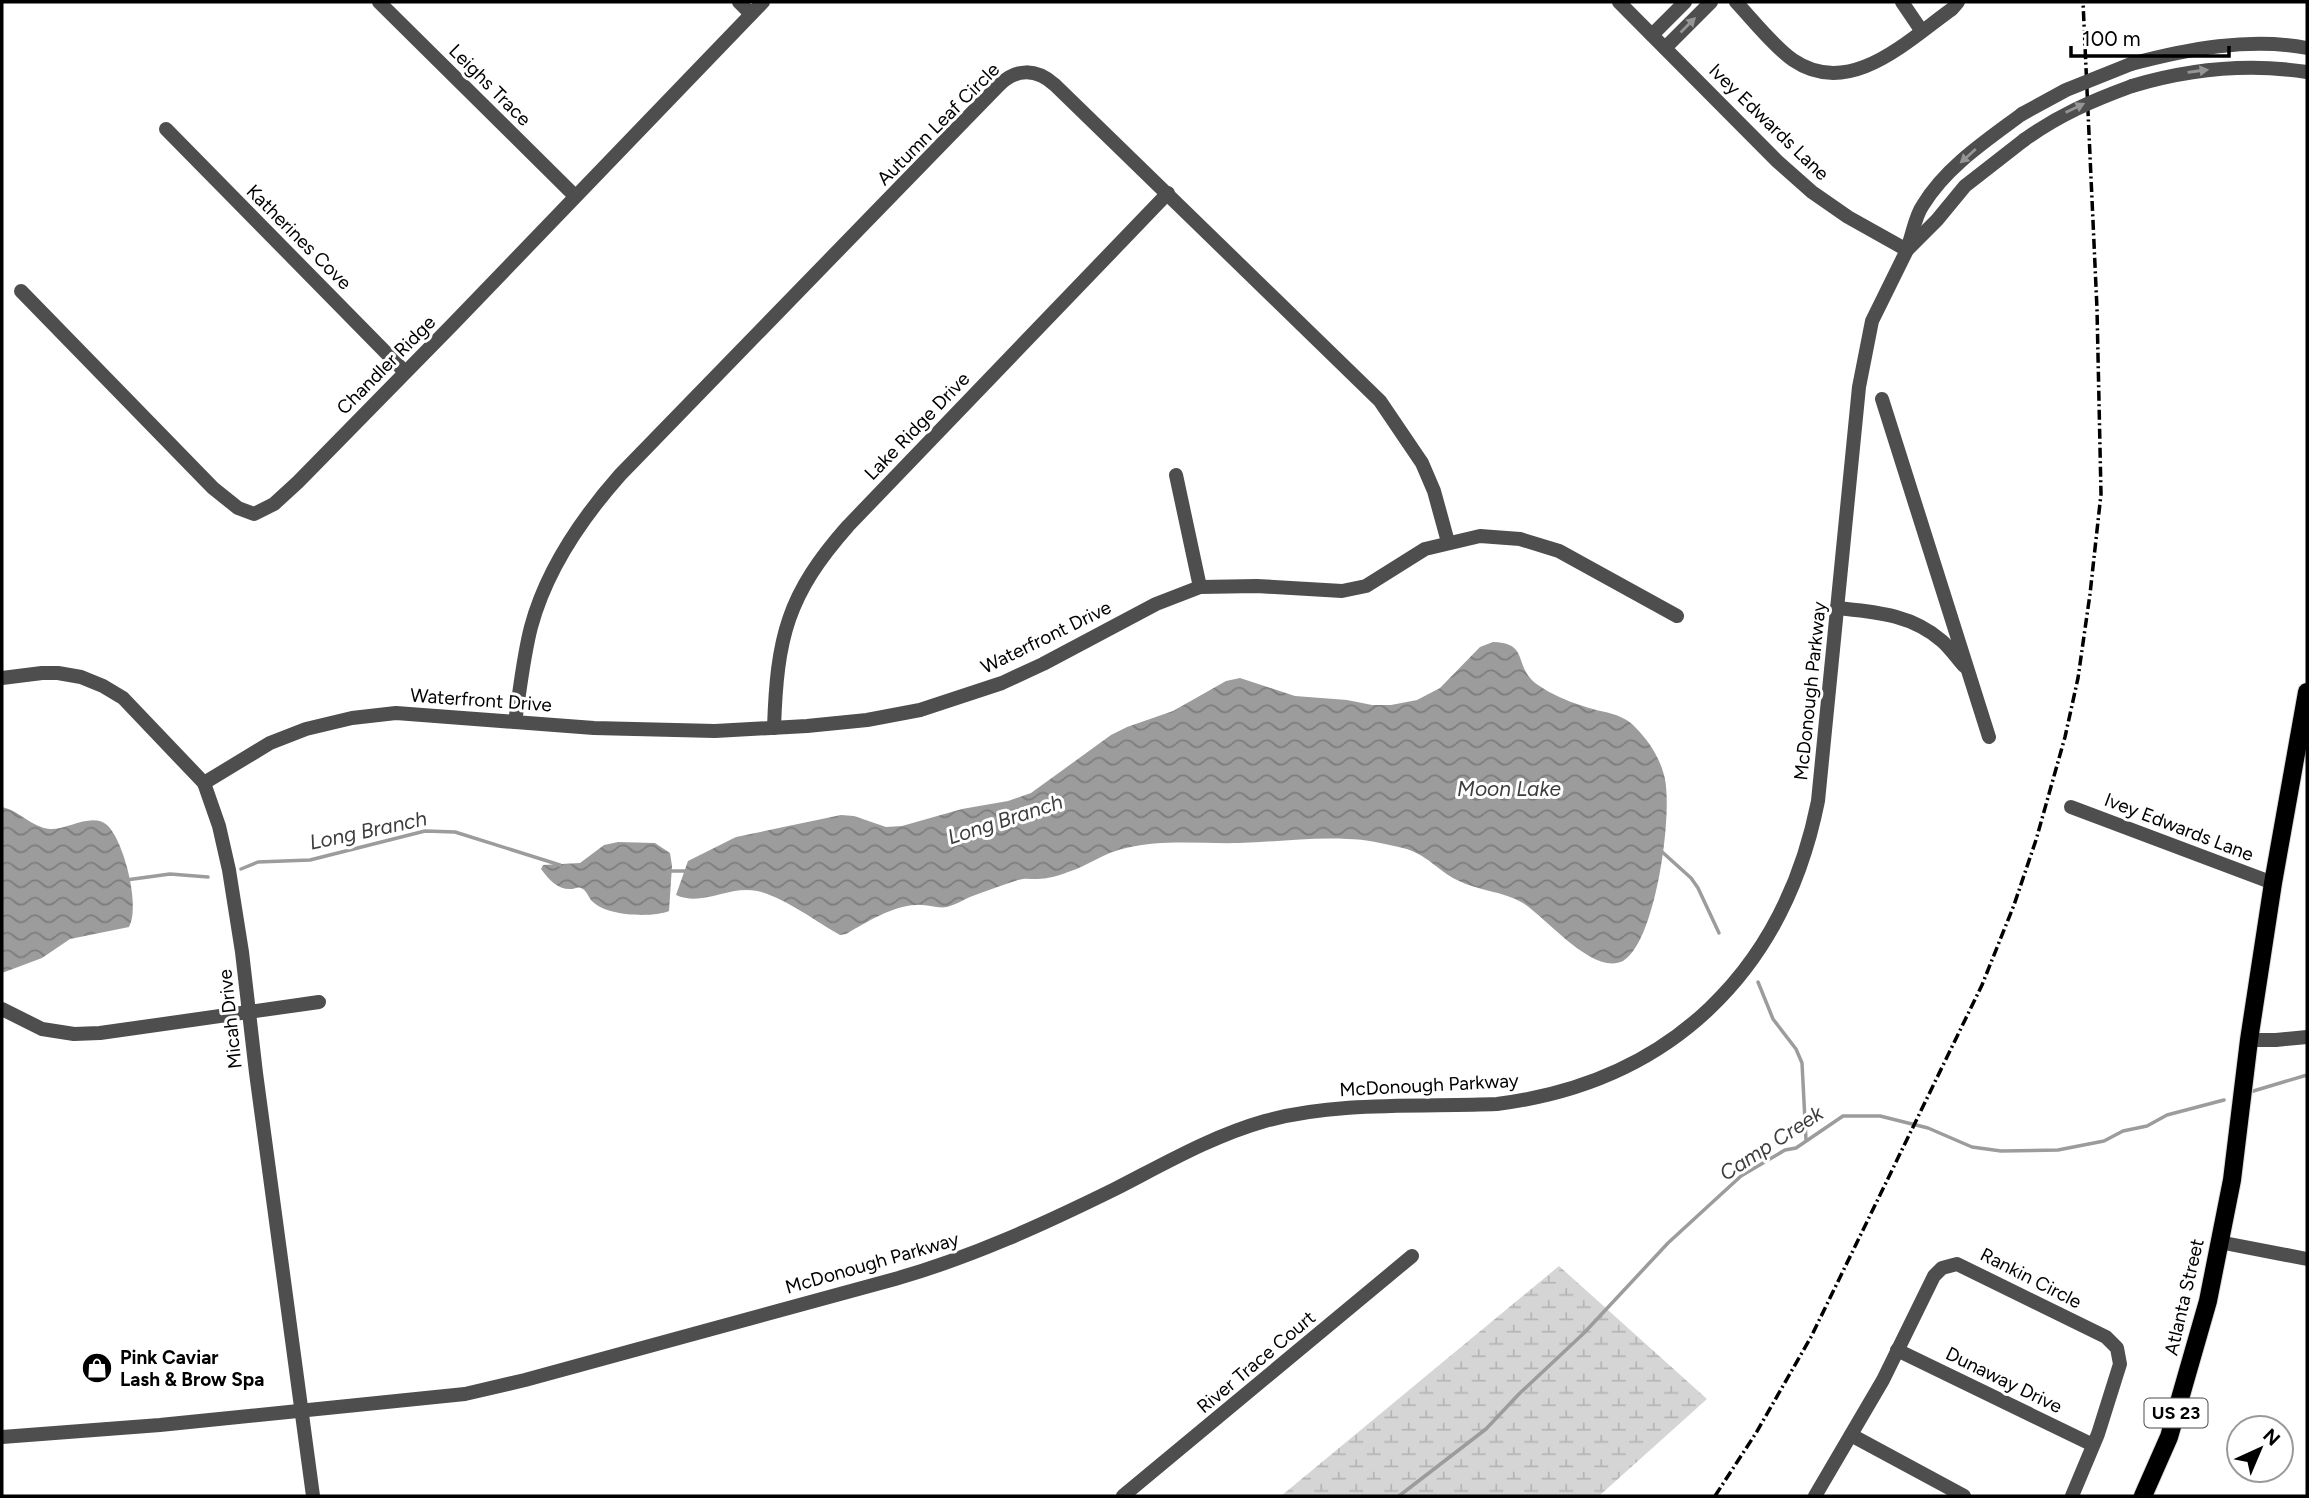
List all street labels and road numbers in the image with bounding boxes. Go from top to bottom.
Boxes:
street label: Leighs Trace [444,39,536,131]
street label: Autumn Leaf Circle [872,58,1004,190]
street label: Ivey Edwards Lane [1704,59,1834,185]
street label: Katherines Cove [242,180,356,294]
street label: Chandler Ridge [332,311,440,419]
street label: Lake Ridge Drive [860,367,974,485]
street label: Waterfront Drive [977,596,1115,678]
street label: McDonough Parkway [1789,601,1831,781]
street label: Waterfront Drive [409,684,553,716]
street label: Ivey Edwards Lane [2101,788,2257,866]
street label: Micah Drive [213,968,247,1070]
street label: McDonough Parkway [1339,1069,1519,1101]
street label: McDonough Parkway [783,1227,961,1299]
street label: Atlanta Street [2159,1236,2209,1358]
street label: Rankin Circle [1977,1243,2085,1313]
street label: River Trace Court [1192,1306,1320,1418]
street label: Dunaway Drive [1942,1342,2066,1418]
road number: US 23 [2144,1398,2208,1428]

